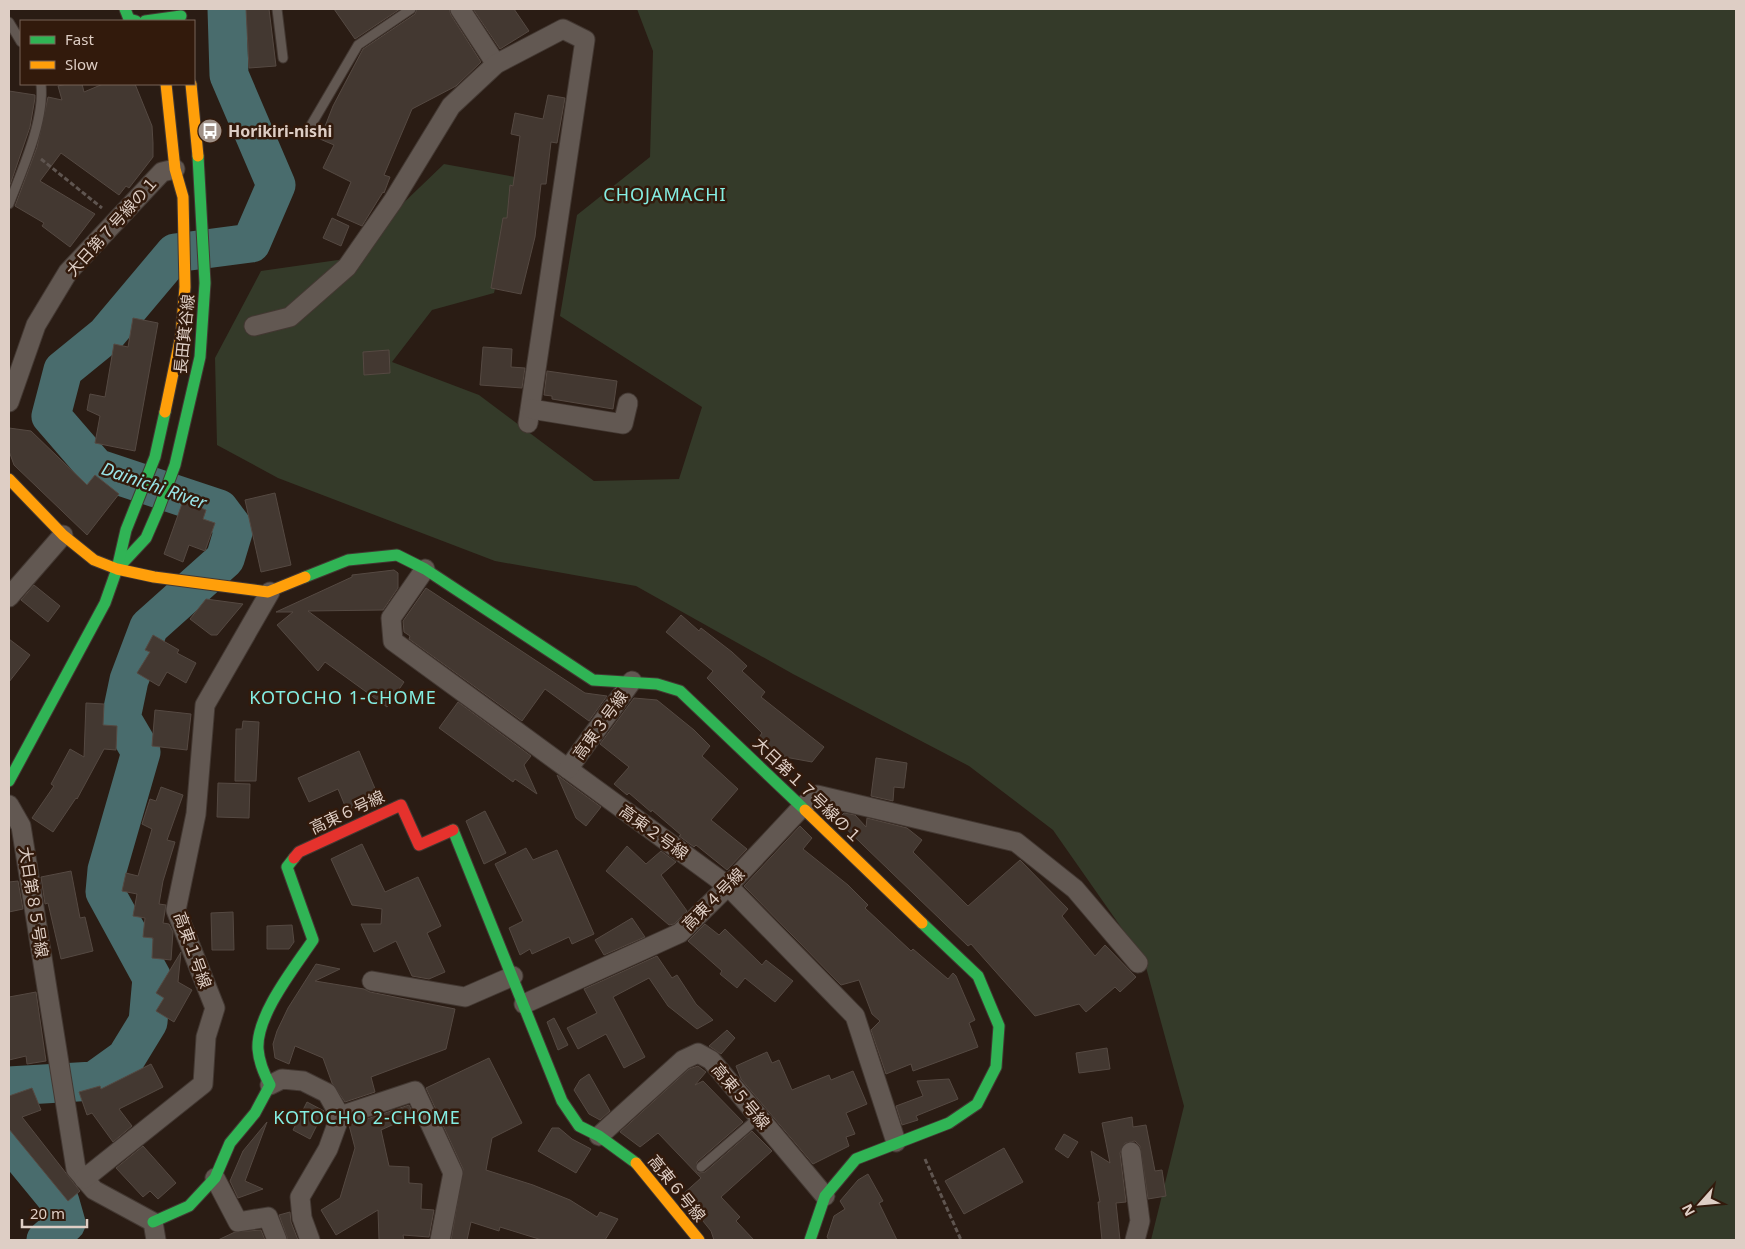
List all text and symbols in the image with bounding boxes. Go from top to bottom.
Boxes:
legend [20,20,195,85]
text: Fast [65,29,94,49]
text: Slow [65,54,98,74]
bus stop icon: Horikiri-nishi [197,118,223,144]
place label: Horikiri-nishi [228,120,332,142]
street label: 大日第７号線の１ [61,171,163,281]
district label: CHOJAMACHI [603,182,727,206]
street label: 長田箕谷線 [169,293,199,375]
water label: Dainichi River [99,456,211,514]
district label: KOTOCHO 1-CHOME [249,685,437,709]
street label: 高東３号線 [568,686,632,764]
street label: 大日第１７号線の１ [749,732,867,848]
street label: 高東６号線 [306,785,388,839]
street label: 高東２号線 [615,800,693,864]
street label: 大日第８５号線 [14,845,54,959]
street label: 高東４号線 [677,863,749,935]
street label: 高東１号線 [169,909,217,991]
street label: 高東５号線 [707,1058,775,1134]
district label: KOTOCHO 2-CHOME [273,1105,461,1129]
street label: 高東６号線 [643,1150,711,1226]
north arrow [1675,1179,1725,1229]
scale bar [22,1196,88,1228]
text: N [1677,1201,1699,1220]
text: 20 m [30,1203,65,1223]

